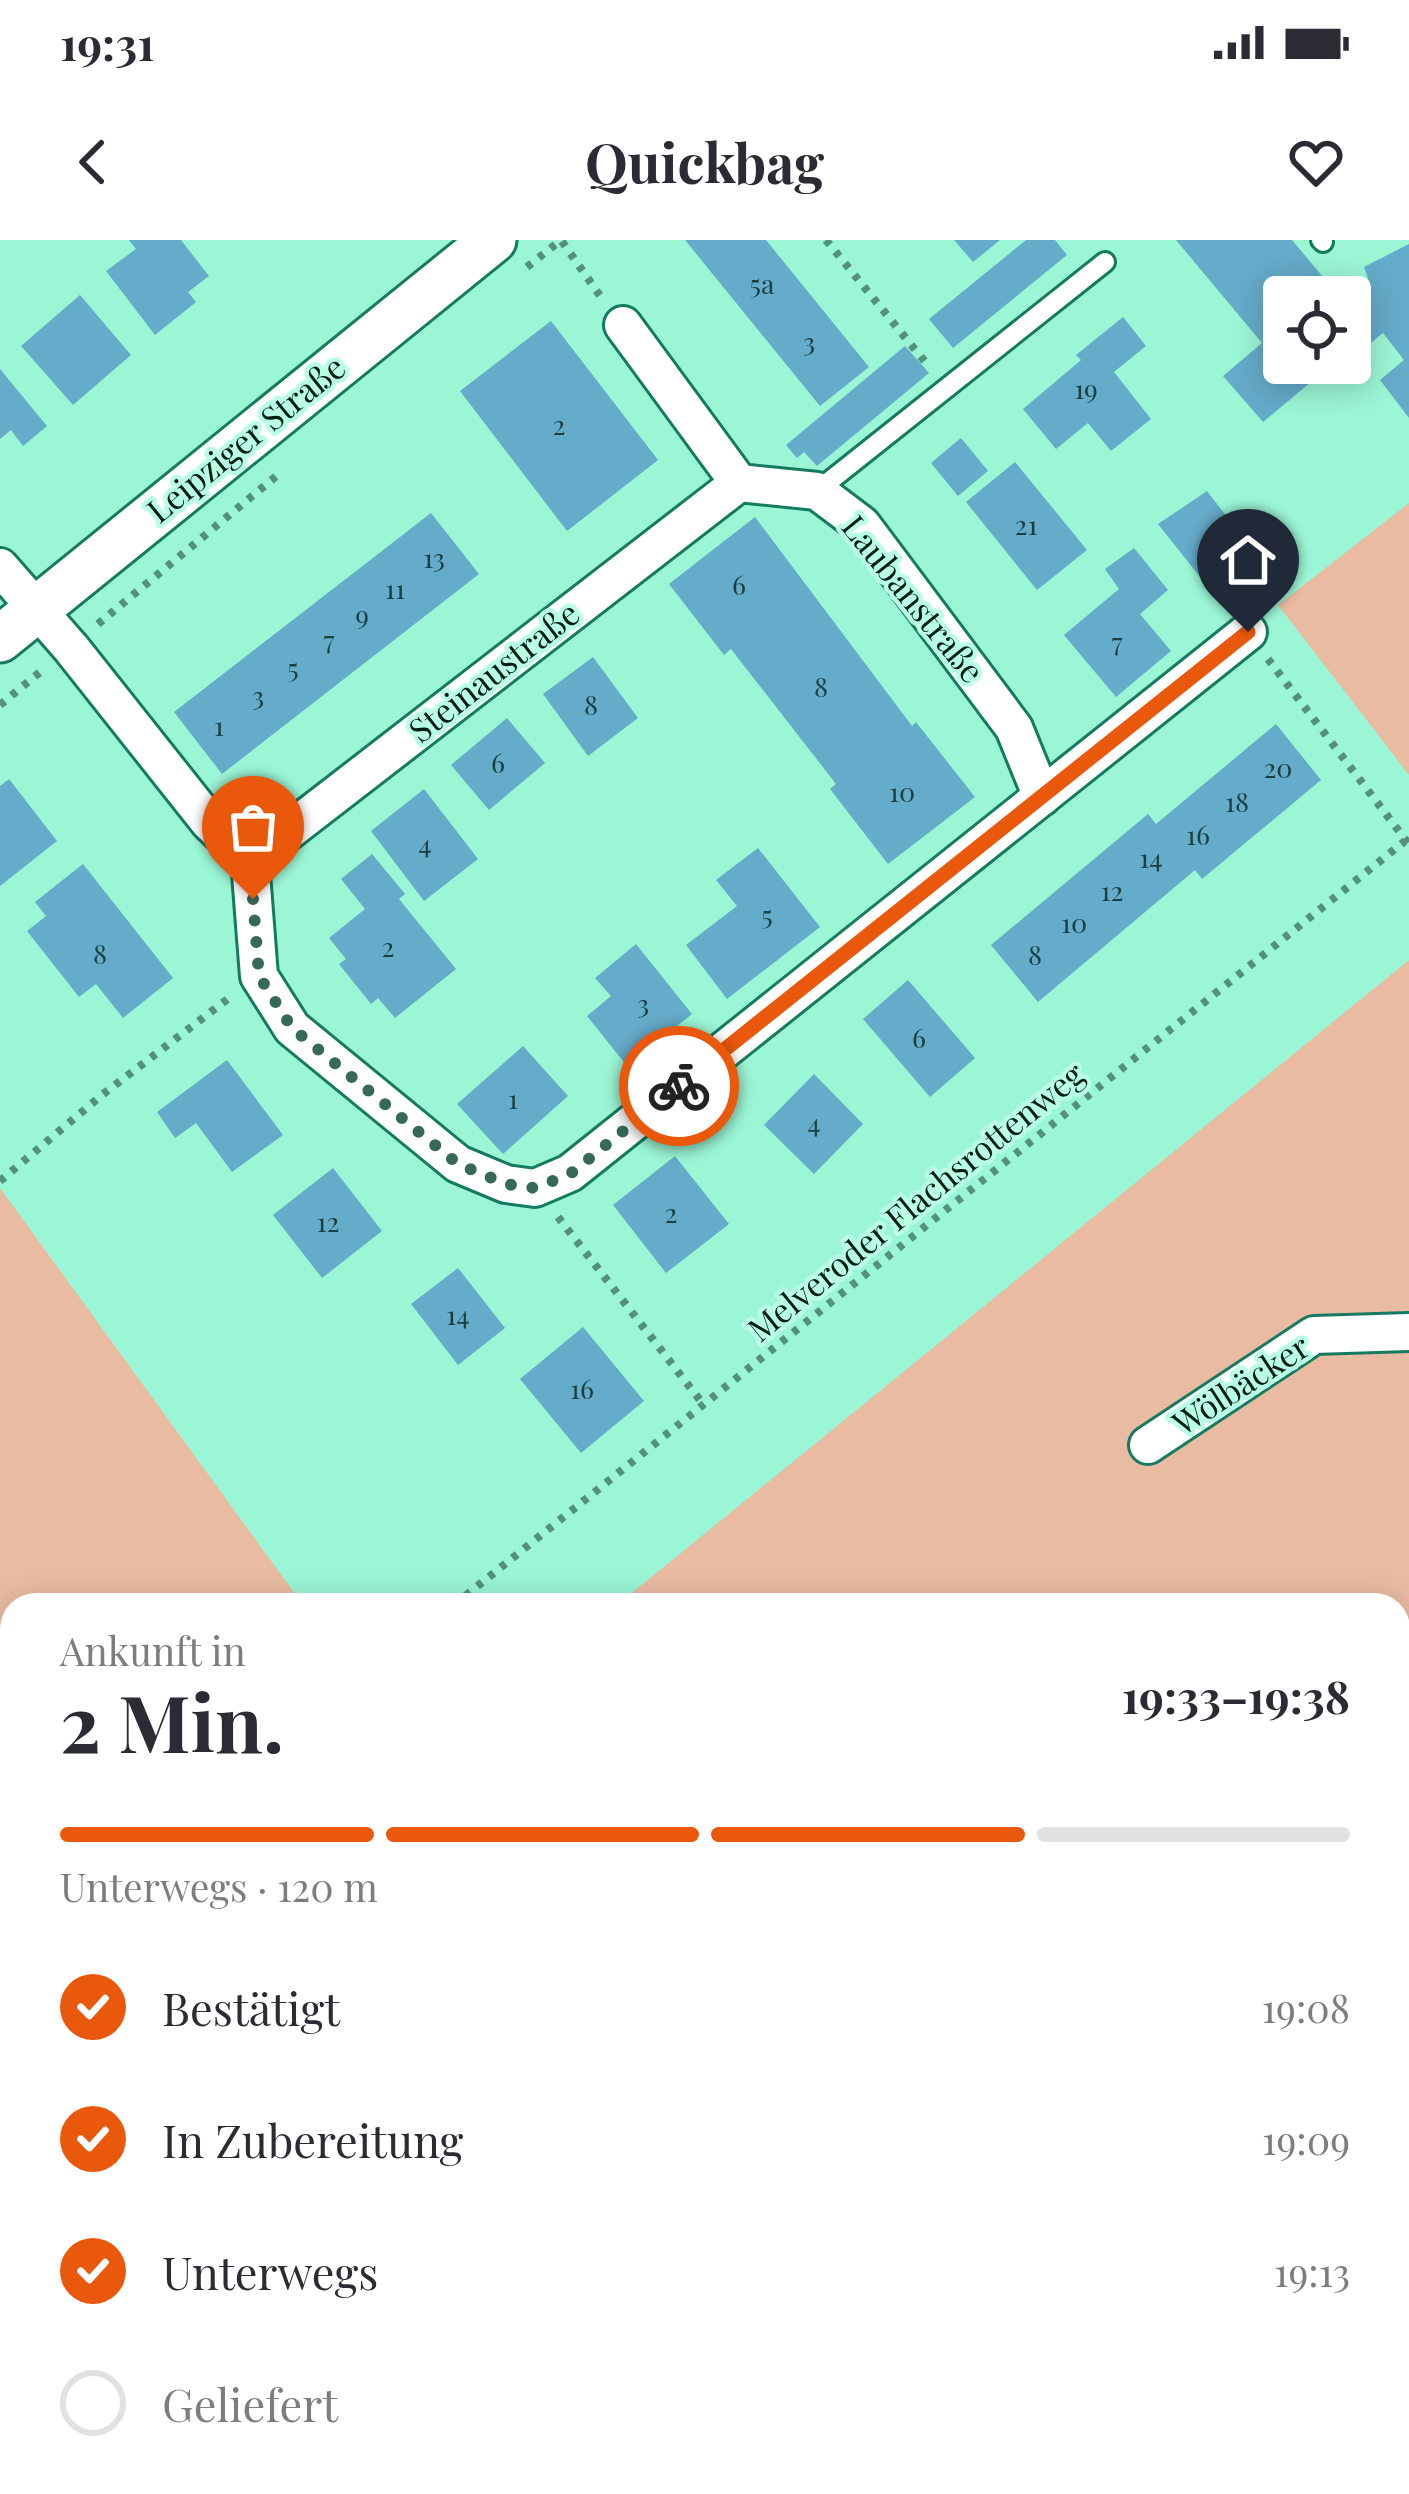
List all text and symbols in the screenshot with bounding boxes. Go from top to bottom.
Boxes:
text: 19:31 [60,12,154,72]
text: Quickbag [585,126,824,198]
icon: back [60,129,126,195]
icon: heart [1283,129,1349,195]
house number: 5a [750,265,775,301]
map controls [1263,276,1371,384]
button: locate [1263,276,1371,384]
house number: 3 [803,323,815,359]
street label: Leipziger Straße [137,344,353,531]
house number: 19 [1074,370,1098,406]
house number: 2 [553,406,565,442]
street label: Laubanstraße [834,505,996,691]
house number: 21 [1015,506,1037,542]
pin [1197,509,1299,632]
icon: home [1215,527,1281,593]
house number: 13 [423,539,445,575]
house number: 6 [732,566,746,602]
house number: 11 [385,570,405,606]
street label: Steinaustraße [399,590,587,751]
house number: 9 [355,596,369,632]
house number: 7 [324,621,335,657]
house number: 7 [1112,623,1123,659]
house number: 5 [287,649,299,685]
house number: 8 [814,668,828,704]
house number: 3 [252,677,264,713]
house number: 8 [584,686,598,722]
house number: 1 [214,707,224,743]
house number: 6 [491,744,505,780]
house number: 20 [1263,749,1293,785]
house number: 10 [889,773,915,809]
pin [202,776,304,899]
house number: 18 [1225,783,1249,819]
icon: bag [220,794,286,860]
house number: 16 [1186,816,1210,852]
house number: 4 [418,825,432,861]
house number: 14 [1139,839,1163,875]
house number: 12 [1101,872,1123,908]
house number: 5 [761,896,773,932]
house number: 10 [1061,904,1087,940]
house number: 2 [382,928,394,964]
house number: 8 [93,935,107,971]
house number: 8 [1028,936,1042,972]
house number: 3 [637,985,649,1021]
house number: 6 [912,1019,926,1055]
courier [619,1026,739,1146]
street label: Melveroder Flachsrottenweg [737,1050,1093,1350]
icon: bike [646,1053,712,1119]
house number: 1 [508,1080,518,1116]
house number: 4 [807,1104,821,1140]
house number: 2 [665,1194,677,1230]
house number: 12 [317,1203,339,1239]
house number: 14 [446,1296,470,1332]
street label: Wölbäcker [1162,1323,1317,1444]
house number: 16 [570,1370,594,1406]
text: Ankunft in [60,1624,246,1676]
text: 19:33–19:38 [1122,1665,1350,1725]
text: 2 Min. [60,1669,284,1773]
text: Unterwegs · 120 m [60,1860,378,1912]
icon: check [60,1974,126,2040]
text: Bestätigt [162,1977,340,2037]
text: 19:08 [1262,1981,1350,2033]
icon: check [60,2106,126,2172]
text: In Zubereitung [162,2109,463,2169]
text: 19:09 [1262,2113,1350,2165]
icon: check [60,2238,126,2304]
text: Unterwegs [162,2241,378,2301]
text: 19:13 [1274,2245,1350,2297]
text: Geliefert [162,2373,338,2433]

